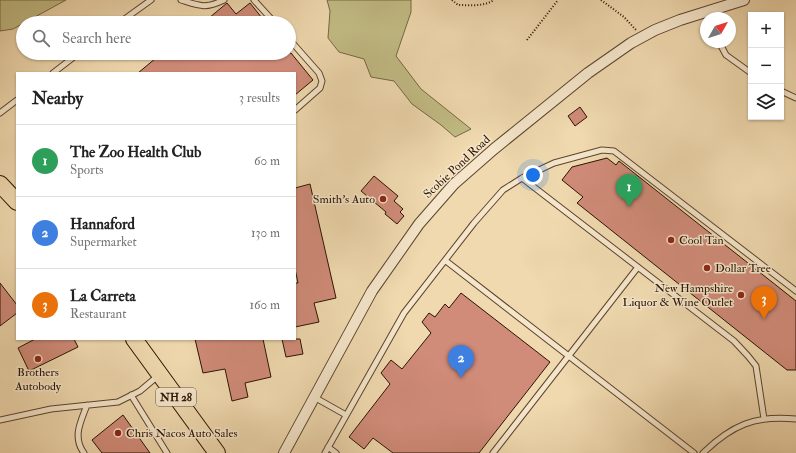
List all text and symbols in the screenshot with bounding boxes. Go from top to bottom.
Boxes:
north arrow [700,12,736,48]
map controls [748,12,784,120]
button: + [748,12,784,48]
search box [16,16,296,60]
icon: search [30,27,52,49]
text: Search here [62,29,131,48]
button: − [748,48,784,84]
button: layers [748,84,784,120]
text: Nearby [32,88,83,109]
text: 3 results [239,90,280,106]
street label: Scobie Pond Road [420,132,494,202]
text: The Zoo Health Club [70,143,201,162]
text: 1 [43,153,47,169]
text: 60 m [254,153,280,169]
text: Sports [70,162,104,178]
your location [523,165,543,185]
pin: 1 [616,174,642,207]
place label: Smith's Auto [313,192,375,207]
marker: Smith's Auto [378,194,388,204]
text: Hannaford [70,215,135,234]
text: 2 [42,225,48,241]
text: 130 m [251,225,280,241]
place label: Cool Tan [679,233,724,248]
text: Supermarket [70,234,137,250]
marker: Cool Tan [666,235,676,245]
place label: Dollar Tree [715,261,771,276]
marker: Dollar Tree [702,263,712,273]
place label: New Hampshire Liquor & Wine Outlet [623,281,733,310]
pin: 3 [751,286,777,319]
text: La Carreta [70,287,136,306]
marker: New Hampshire Liquor & Wine Outlet [736,290,746,300]
text: 3 [43,297,48,313]
text: 160 m [249,297,280,313]
text: Restaurant [70,306,126,322]
pin: 2 [448,345,474,378]
marker: Brothers Autobody [33,354,43,364]
place label: Brothers Autobody [14,365,62,394]
road number: NH 28 [156,388,196,406]
place label: Chris Nacos Auto Sales [126,426,238,441]
marker: Chris Nacos Auto Sales [113,428,123,438]

